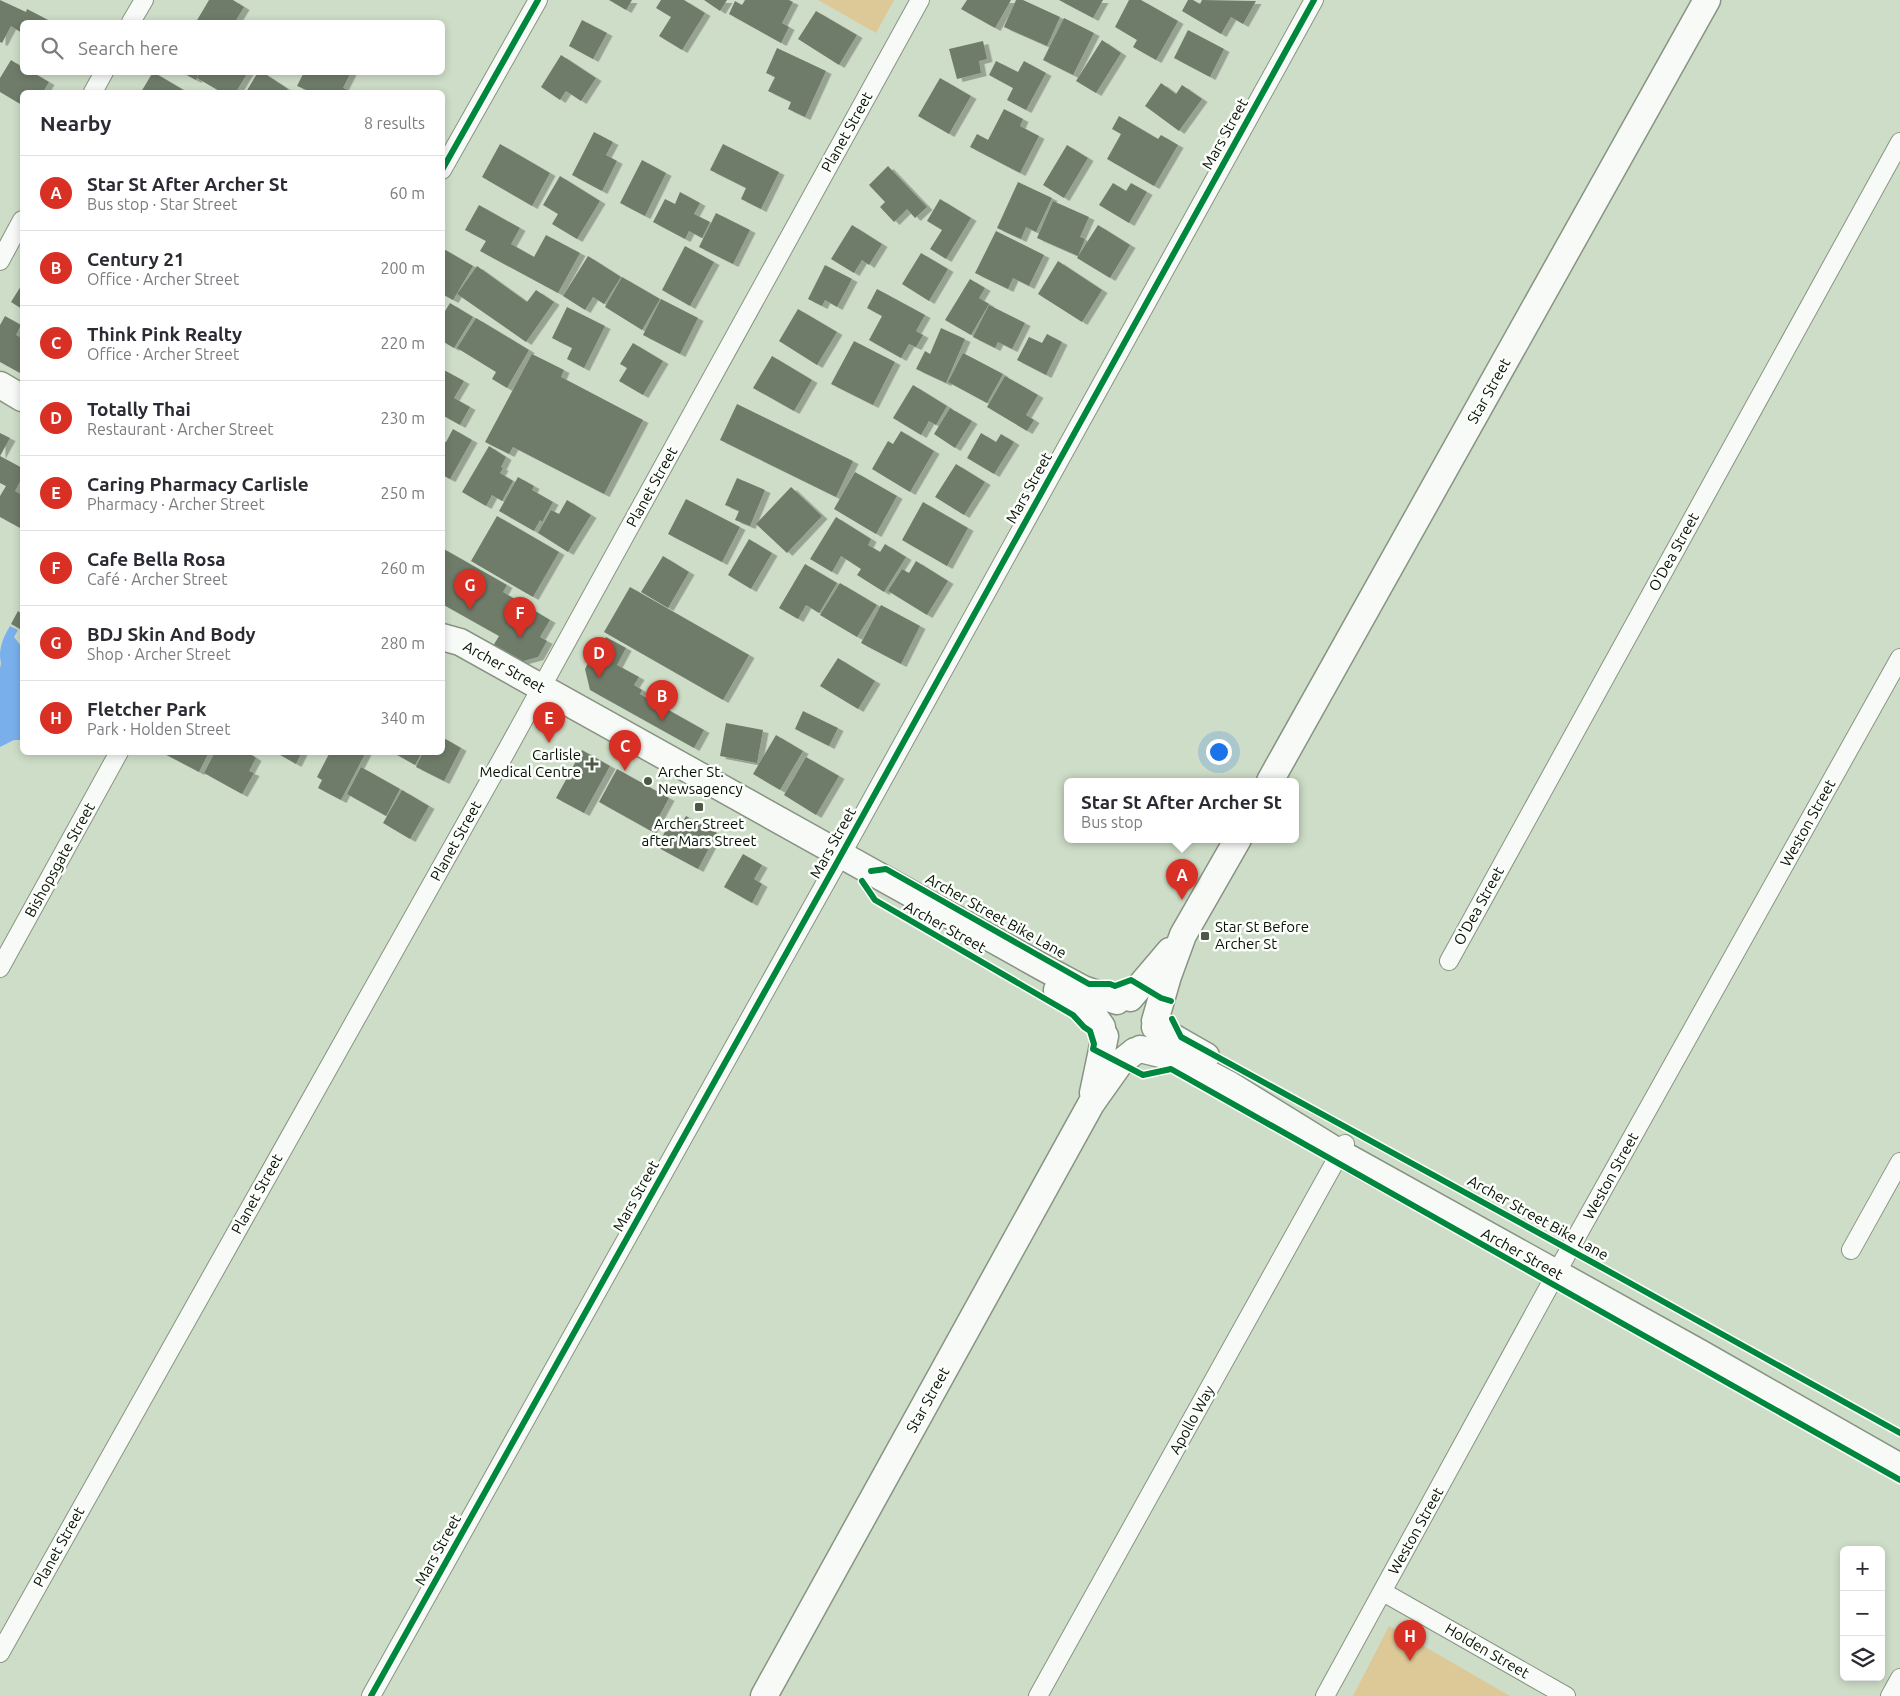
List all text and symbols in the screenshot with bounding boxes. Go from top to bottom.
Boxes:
search box [20,20,445,75]
icon: search [38,34,66,62]
text: Search here [78,37,178,59]
street label: Planet Street [818,89,876,175]
street label: Mars Street [1198,95,1251,172]
text: Nearby [40,111,111,135]
text: 8 results [364,114,425,132]
text: Star St After Archer St [87,173,288,195]
text: A [50,184,62,202]
text: 60 m [389,184,425,202]
text: Bus stop · Star Street [87,195,237,213]
text: Century 21 [87,248,185,270]
text: B [51,259,61,277]
text: 200 m [380,259,425,277]
text: Office · Archer Street [87,270,239,288]
text: Think Pink Realty [87,323,242,345]
text: C [51,334,61,352]
text: 220 m [380,334,425,352]
text: Office · Archer Street [87,345,239,363]
street label: Star Street [1464,355,1514,427]
text: Totally Thai [87,398,191,420]
text: D [50,409,62,427]
text: 230 m [380,409,425,427]
text: Restaurant · Archer Street [87,420,274,438]
street label: Planet Street [623,444,681,530]
street label: Mars Street [1002,449,1055,526]
text: Caring Pharmacy Carlisle [87,473,309,495]
text: E [51,484,61,502]
text: 250 m [380,484,425,502]
text: Pharmacy · Archer Street [87,495,265,513]
street label: O'Dea Street [1645,510,1702,594]
text: Cafe Bella Rosa [87,548,226,570]
text: F [52,559,61,577]
text: 260 m [380,559,425,577]
pin: G [454,569,486,610]
text: Café · Archer Street [87,570,227,588]
pin: F [504,597,536,638]
text: BDJ Skin And Body [87,623,256,645]
text: G [50,634,62,652]
text: 280 m [380,634,425,652]
street label: Archer Street [461,637,548,696]
pin: D [583,637,615,678]
text: Shop · Archer Street [87,645,231,663]
pin: B [646,680,678,721]
text: Fletcher Park [87,698,206,720]
pin: E [533,702,565,743]
text: H [50,709,62,727]
text: 340 m [380,709,425,727]
text: Park · Holden Street [87,720,230,738]
pin: C [609,730,641,771]
your location [1206,739,1232,765]
place label: Carlisle Medical Centre [479,746,581,780]
marker: Carlisle Medical Centre [585,757,599,771]
place label: Archer St. Newsagency [658,763,743,797]
marker: Archer St. Newsagency [642,775,654,787]
street label: Weston Street [1777,776,1839,869]
popup [1064,778,1299,843]
text: Star St After Archer St [1081,791,1282,813]
street label: Planet Street [427,798,485,884]
street label: Bishopsgate Street [21,800,98,920]
marker: Archer Street after Mars Street [693,801,705,813]
street label: Mars Street [806,804,859,881]
text: Bus stop [1081,813,1143,831]
place label: Archer Street after Mars Street [642,815,757,849]
pin: A [1166,859,1198,900]
street label: O'Dea Street [1450,864,1507,948]
street label: Archer Street Bike Lane [923,870,1069,962]
street label: Archer Street [901,897,989,957]
place label: Star St Before Archer St [1215,918,1309,952]
marker: Star St Before Archer St [1199,930,1211,942]
street label: Weston Street [1580,1129,1642,1222]
street label: Planet Street [228,1151,286,1237]
street label: Mars Street [609,1157,662,1234]
street label: Archer Street Bike Lane [1465,1172,1611,1264]
street label: Archer Street [1478,1224,1566,1284]
street label: Star Street [903,1364,953,1436]
street label: Apollo Way [1166,1382,1217,1457]
street label: Weston Street [1385,1484,1447,1577]
street label: Planet Street [30,1504,88,1590]
street label: Mars Street [411,1511,464,1588]
map controls [1840,1546,1885,1681]
button: + [1840,1546,1885,1591]
button: − [1840,1591,1885,1636]
pin: H [1394,1620,1426,1661]
street label: Holden Street [1442,1620,1532,1682]
button: layers [1840,1636,1885,1681]

